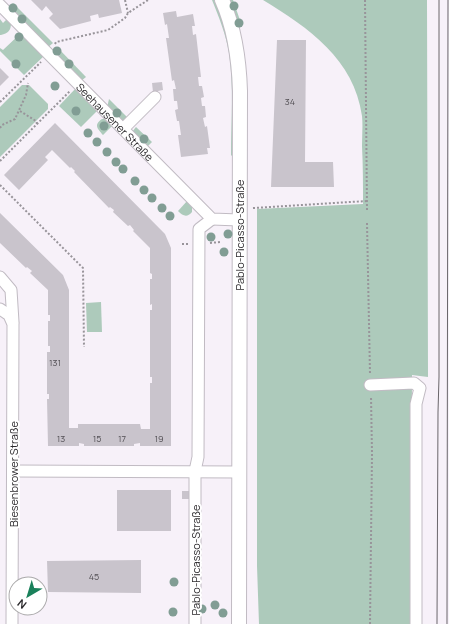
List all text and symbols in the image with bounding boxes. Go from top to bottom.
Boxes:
street label: Seehausener Straße [73,79,158,164]
house number: 34 [285,95,295,108]
street label: Pablo-Picasso-Straße [232,179,247,290]
house number: 131 [49,356,61,369]
street label: Biesenbrower Straße [6,421,21,527]
house number: 13 [57,432,65,445]
house number: 15 [93,432,101,445]
house number: 17 [118,432,126,445]
house number: 19 [154,432,164,445]
street label: Pablo-Picasso-Straße [188,504,203,615]
house number: 45 [89,570,99,583]
north arrow [8,576,48,616]
text: N [14,596,29,613]

